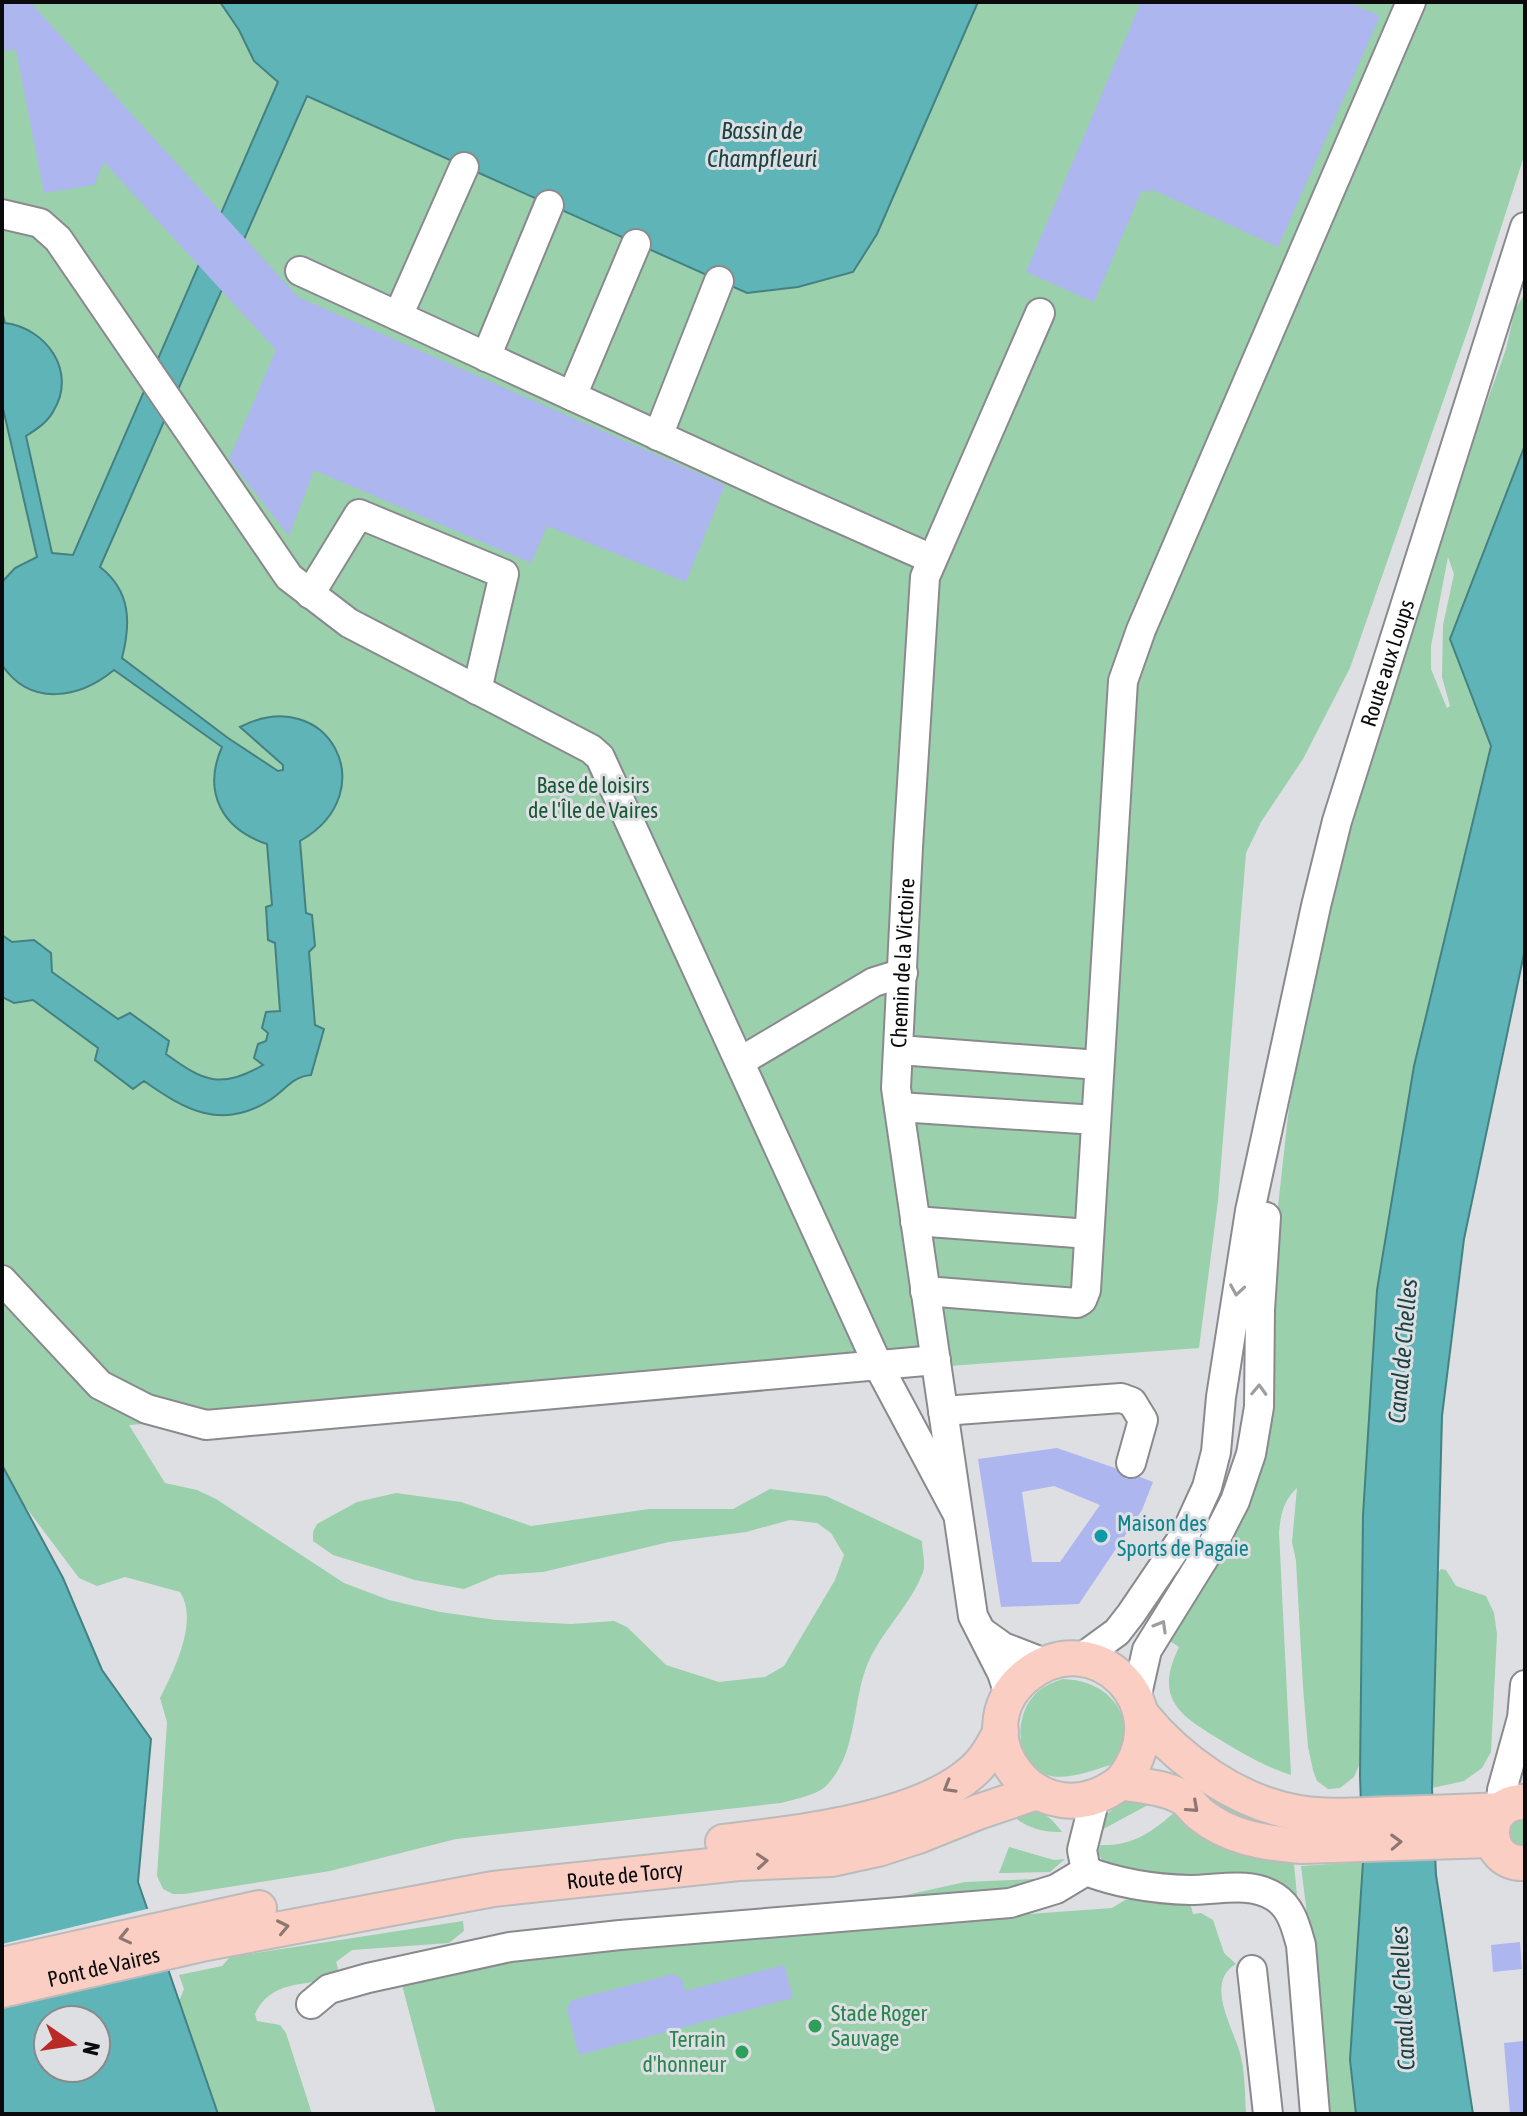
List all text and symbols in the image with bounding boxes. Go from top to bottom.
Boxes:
water label: Bassin de Champfleuri [707,117,817,172]
street label: Route aux Loups [1355,596,1419,730]
park label: Base de loisirs de l'Île de Vaires [528,772,658,823]
street label: Chemin de la Victoire [885,878,919,1048]
water label: Canal de Chelles [1383,1278,1422,1424]
one-way arrow [1229,1283,1246,1297]
one-way arrow [1251,1383,1268,1396]
place label: Maison des Sports de Pagaie [1117,1510,1249,1561]
marker: Maison des Sports de Pagaie [1092,1527,1110,1545]
one-way arrow [1151,1620,1166,1635]
one-way arrow [943,1777,957,1793]
one-way arrow [1183,1797,1198,1812]
one-way arrow [1390,1833,1403,1850]
one-way arrow [756,1853,769,1870]
street label: Route de Torcy [565,1856,684,1894]
one-way arrow [275,1919,289,1936]
water label: Canal de Chelles [1385,1925,1420,2071]
one-way arrow [119,1928,132,1945]
street label: Pont de Vaires [45,1941,162,1992]
place label: Stade Roger Sauvage [831,2000,928,2051]
north arrow [32,2004,112,2084]
marker: Stade Roger Sauvage [806,2017,824,2035]
place label: Terrain d'honneur [643,2026,727,2077]
text: N [77,2039,106,2058]
marker: Terrain d'honneur [733,2043,751,2061]

